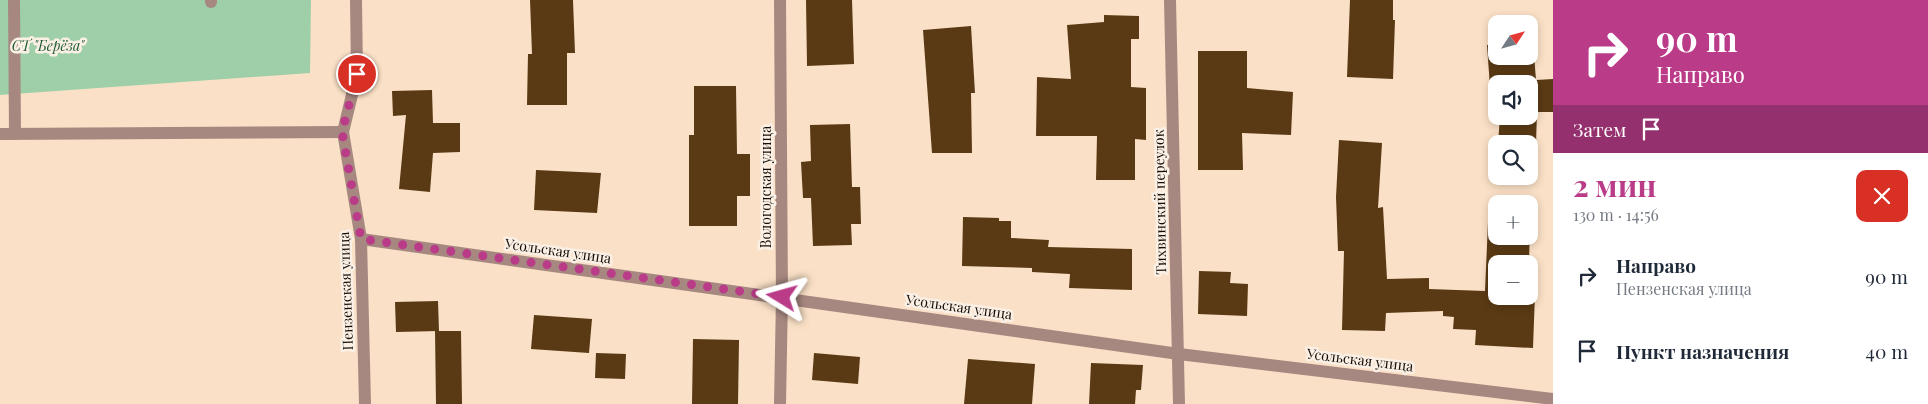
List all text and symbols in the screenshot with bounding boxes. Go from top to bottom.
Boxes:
text: 90 m [1656,14,1738,61]
north arrow [1488,15,1538,65]
map controls [1488,15,1538,305]
icon: right [1573,20,1638,85]
park label: СТ "Берёза" [12,36,85,55]
pin [336,53,378,95]
text: Направо [1656,59,1745,89]
icon: arrive [343,60,371,88]
button: sound [1488,75,1538,125]
icon: arrive [1637,115,1665,143]
text: Затем [1573,116,1627,142]
street label: Вологодская улица [756,126,775,248]
street label: Тихвинский переулок [1149,129,1170,275]
button: search [1488,135,1538,185]
text: 2 мин [1573,165,1656,205]
button: close [1856,170,1908,222]
button: + [1488,195,1538,245]
text: 130 m · 14:56 [1573,204,1659,225]
street label: Пензенская улица [334,231,357,351]
street label: Усольская улица [503,233,612,267]
text: Направо [1616,252,1696,278]
button: − [1488,255,1538,305]
icon: right [1573,262,1601,290]
text: 90 m [1865,263,1908,289]
position arrow [755,270,807,322]
text: Пензенская улица [1616,278,1752,299]
street label: Усольская улица [904,289,1013,323]
icon: arrive [1573,337,1601,365]
text: Пункт назначения [1616,338,1789,364]
text: 40 m [1866,338,1908,364]
street label: Усольская улица [1305,343,1414,375]

